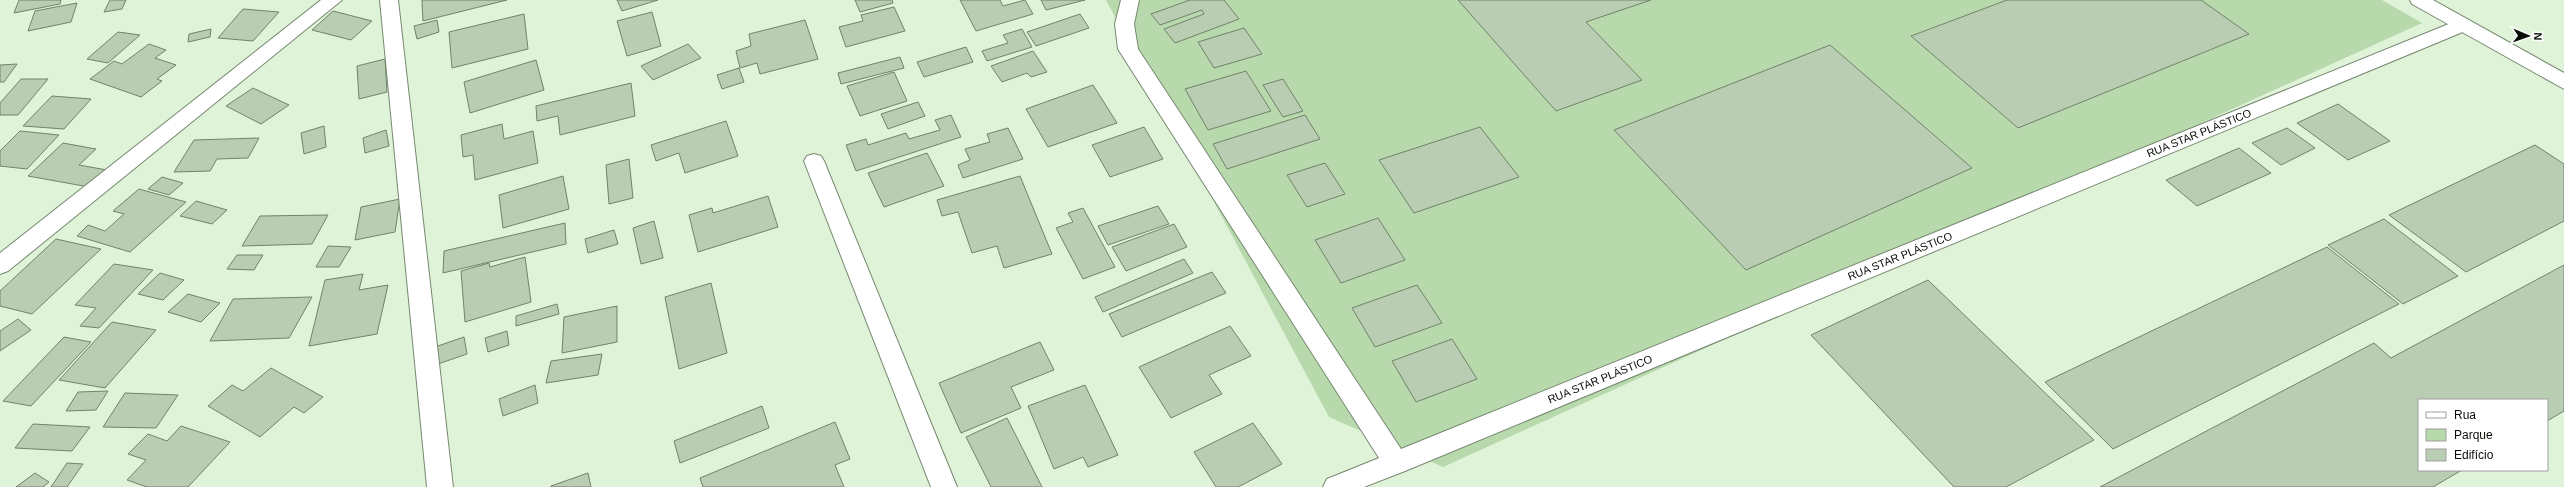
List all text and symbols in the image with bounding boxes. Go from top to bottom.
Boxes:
north arrow [2508,16,2548,56]
text: N [2532,32,2544,41]
street label: RUA STAR PLÁSTICO [2145,106,2253,159]
street label: RUA STAR PLÁSTICO [1846,229,1954,282]
street label: RUA STAR PLÁSTICO [1546,352,1654,405]
legend [2418,399,2548,471]
text: Rua [2454,408,2476,422]
text: Parque [2454,428,2493,442]
text: Edifício [2454,448,2494,462]

